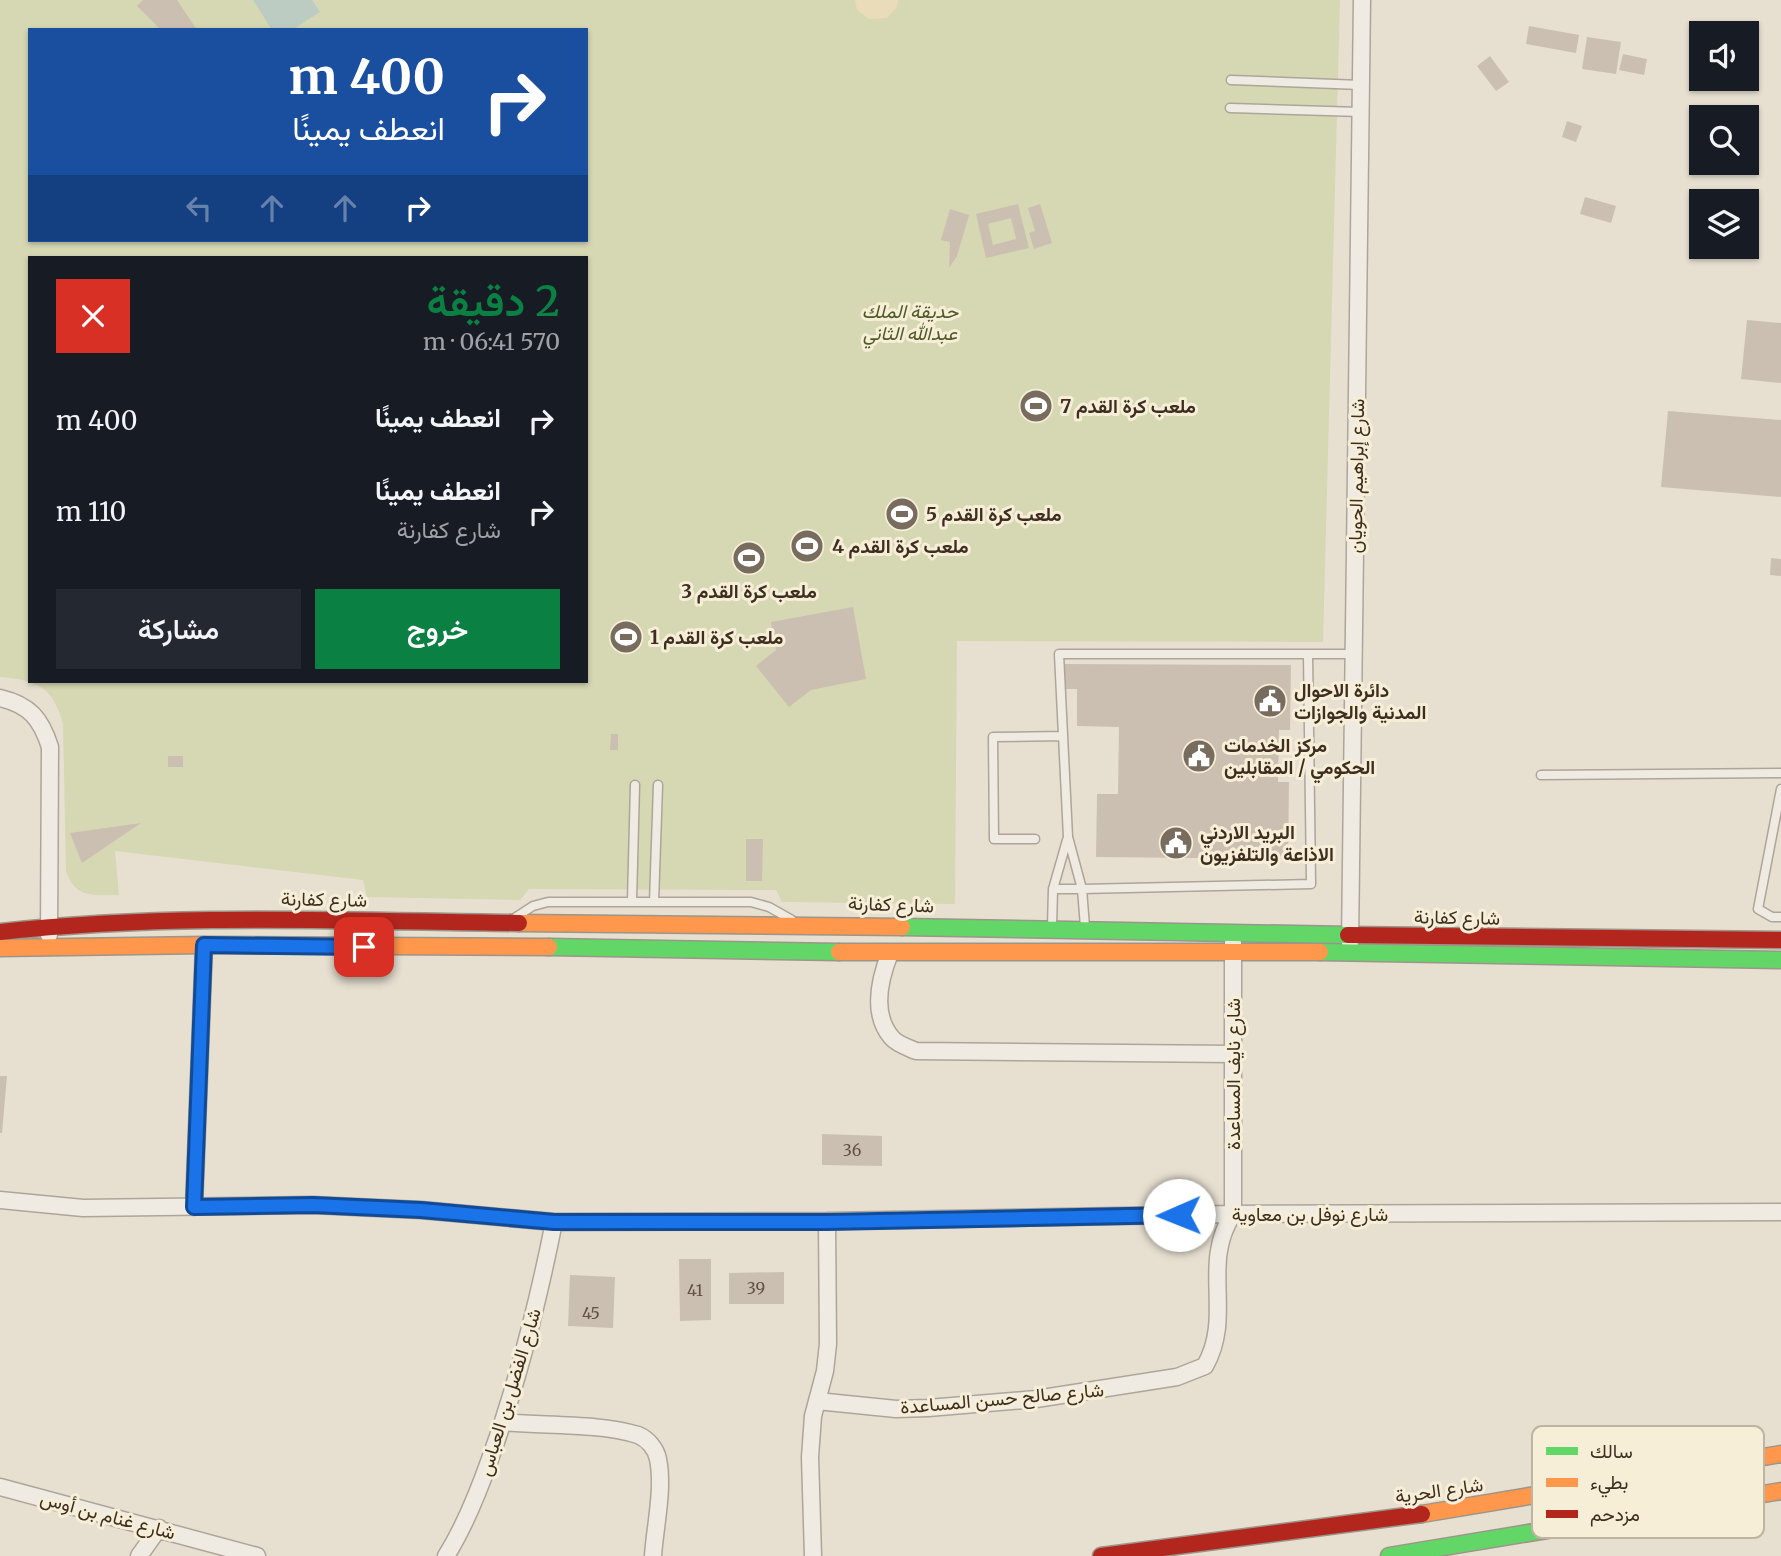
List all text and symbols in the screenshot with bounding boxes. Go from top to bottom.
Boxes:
map controls [1689,21,1759,259]
button: sound [1689,21,1759,91]
text: 400 m [288,46,445,107]
icon: right [469,56,560,147]
button: search [1689,105,1759,175]
text: انعطف يمينًا [292,109,445,149]
icon: left [180,189,218,227]
icon: ahead [253,189,291,227]
icon: ahead [326,189,364,227]
icon: right [399,189,437,227]
button: layers [1689,189,1759,259]
text: 2 دقيقة [427,275,560,327]
button: close [56,279,130,353]
park label: حديقة الملك عبدالله الثاني [862,299,959,349]
text: 570 m · 06:41 [423,327,560,356]
sports icon: ملعب كرة القدم 7 [1017,387,1055,425]
place label: ملعب كرة القدم 7 [1060,394,1196,419]
street label: شارع إبراهيم الحويان [1343,398,1370,554]
text: انعطف يمينًا [375,401,501,434]
icon: right [522,402,560,440]
text: 400 m [56,404,137,437]
text: انعطف يمينًا [375,474,501,507]
icon: right [522,493,560,531]
text: 110 m [56,495,126,528]
sports icon: ملعب كرة القدم 5 [883,495,921,533]
place label: ملعب كرة القدم 5 [926,502,1062,527]
text: شارع كفارنة [397,515,501,544]
sports icon: ملعب كرة القدم 4 [788,527,826,565]
place label: ملعب كرة القدم 4 [832,534,969,559]
sports icon: ملعب كرة القدم 3 [730,539,768,577]
place label: ملعب كرة القدم 3 [681,579,817,604]
button: مشاركة [56,589,301,669]
button: خروج [315,589,560,669]
sports icon: ملعب كرة القدم 1 [607,618,645,656]
place label: ملعب كرة القدم 1 [650,625,783,650]
place label: دائرة الاحوال المدنية والجوازات [1294,678,1426,725]
public building icon: دائرة الاحوال المدنية والجوازات [1251,682,1289,720]
place label: مركز الخدمات الحكومي / المقابلين [1224,733,1375,784]
public building icon: مركز الخدمات الحكومي / المقابلين [1180,737,1218,775]
place label: البريد الاردني الاذاعة والتلفزيون [1200,820,1334,867]
public building icon: البريد الاردني الاذاعة والتلفزيون [1157,824,1195,862]
street label: شارع كفارنة [281,886,367,913]
street label: شارع كفارنة [848,891,934,918]
street label: شارع كفارنة [1414,904,1500,931]
pin [334,917,394,977]
icon: arrive [345,928,383,966]
street label: شارع نايف المساعدة [1221,998,1246,1150]
house number: 36 [843,1140,862,1160]
position arrow [1142,1178,1216,1252]
street label: شارع نوفل بن معاوية [1232,1202,1388,1227]
house number: 39 [747,1278,765,1298]
house number: 41 [687,1280,703,1300]
house number: 45 [582,1303,600,1323]
street label: شارع الفضل بن العباس [472,1305,547,1479]
street label: شارع صالح حسن المساعدة [899,1377,1105,1421]
legend [1532,1426,1764,1538]
text: سالك [1590,1439,1633,1463]
text: بطيء [1590,1470,1628,1498]
street label: شارع الحرية [1393,1472,1485,1509]
street label: شارع غنام بن أوس [38,1485,178,1546]
text: مزدحم [1590,1502,1640,1527]

